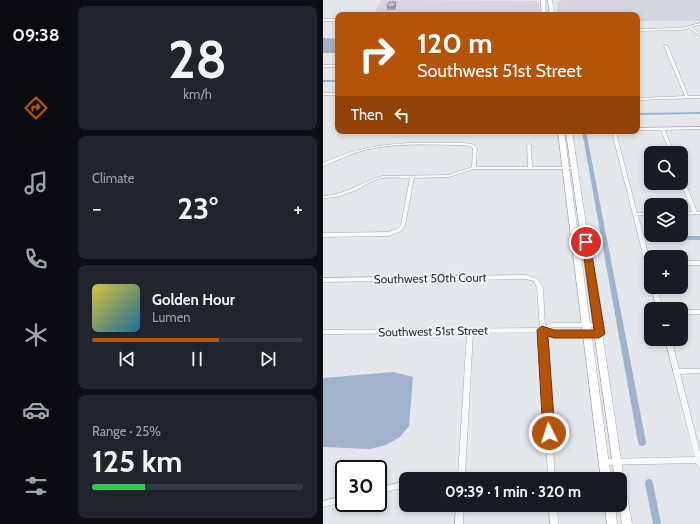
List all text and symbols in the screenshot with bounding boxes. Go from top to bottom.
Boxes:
text: 09:38 [12,24,60,46]
text: 120 m [417,26,493,60]
text: 28 [168,28,227,91]
icon: right [351,28,403,80]
text: Southwest 51st Street [417,60,582,82]
text: km/h [183,86,212,102]
icon: directions [22,94,50,122]
icon: left [391,104,413,126]
text: Then [351,106,383,124]
map controls [644,146,688,346]
button: search [644,146,688,190]
icon: music [22,169,50,197]
text: Climate [92,170,134,186]
text: 23° [177,190,218,227]
text: − [92,195,102,222]
text: + [293,195,303,222]
button: layers [644,198,688,242]
pin [569,225,603,259]
icon: arrive [575,231,597,253]
icon: phone [22,245,50,273]
button: + [644,250,688,294]
street label: Southwest 50th Court [373,270,487,286]
text: Golden Hour [152,291,235,309]
button: − [644,302,688,346]
text: Lumen [152,309,191,325]
icon: climate [22,321,50,349]
street label: Southwest 51st Street [378,323,488,339]
icon: previous [116,348,138,370]
icon: pause [186,348,208,370]
icon: next [257,348,279,370]
icon: car [22,396,50,424]
position arrow [528,412,570,454]
text: Range · 25% [92,423,161,439]
text: 125 km [92,443,182,480]
speed limit sign: 30 [335,460,387,512]
icon: filters [22,472,50,500]
text: 09:39 · 1 min · 320 m [445,483,581,501]

